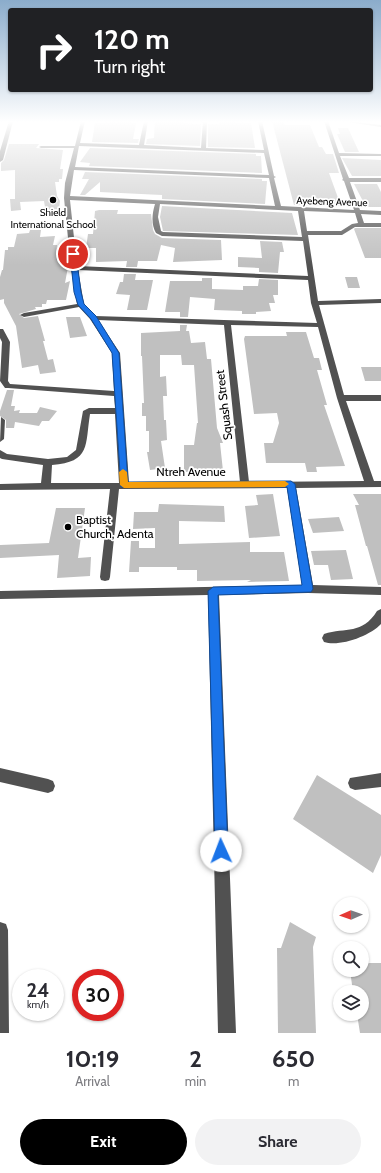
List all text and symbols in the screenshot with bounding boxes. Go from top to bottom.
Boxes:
text: 120 m [94,22,170,56]
icon: right [28,24,80,76]
text: Turn right [94,56,165,78]
street label: Ayebeng Avenue [296,194,368,209]
marker: Shield International School [48,195,58,205]
place label: Shield International School [10,206,96,231]
pin [56,237,90,271]
icon: arrive [62,243,84,265]
street label: Squash Street [212,369,235,441]
street label: Ntreh Avenue [156,464,226,479]
place label: Baptist Church, Adenta [76,512,154,541]
marker: Baptist Church, Adenta [63,522,73,532]
position arrow [200,830,242,872]
north arrow [333,897,369,933]
map controls [333,897,369,1021]
button: search [333,941,369,977]
speed limit sign: 30 [72,969,124,1021]
text: 24 [27,978,50,1002]
button: layers [333,985,369,1021]
text: km/h [27,998,49,1011]
text: 10:19 [66,1044,119,1073]
text: 2 [189,1044,202,1073]
text: 650 [272,1044,315,1073]
text: Arrival [75,1073,110,1089]
text: min [185,1073,206,1089]
text: m [288,1073,299,1089]
button: Exit [20,1119,187,1165]
button: Share [195,1119,361,1165]

